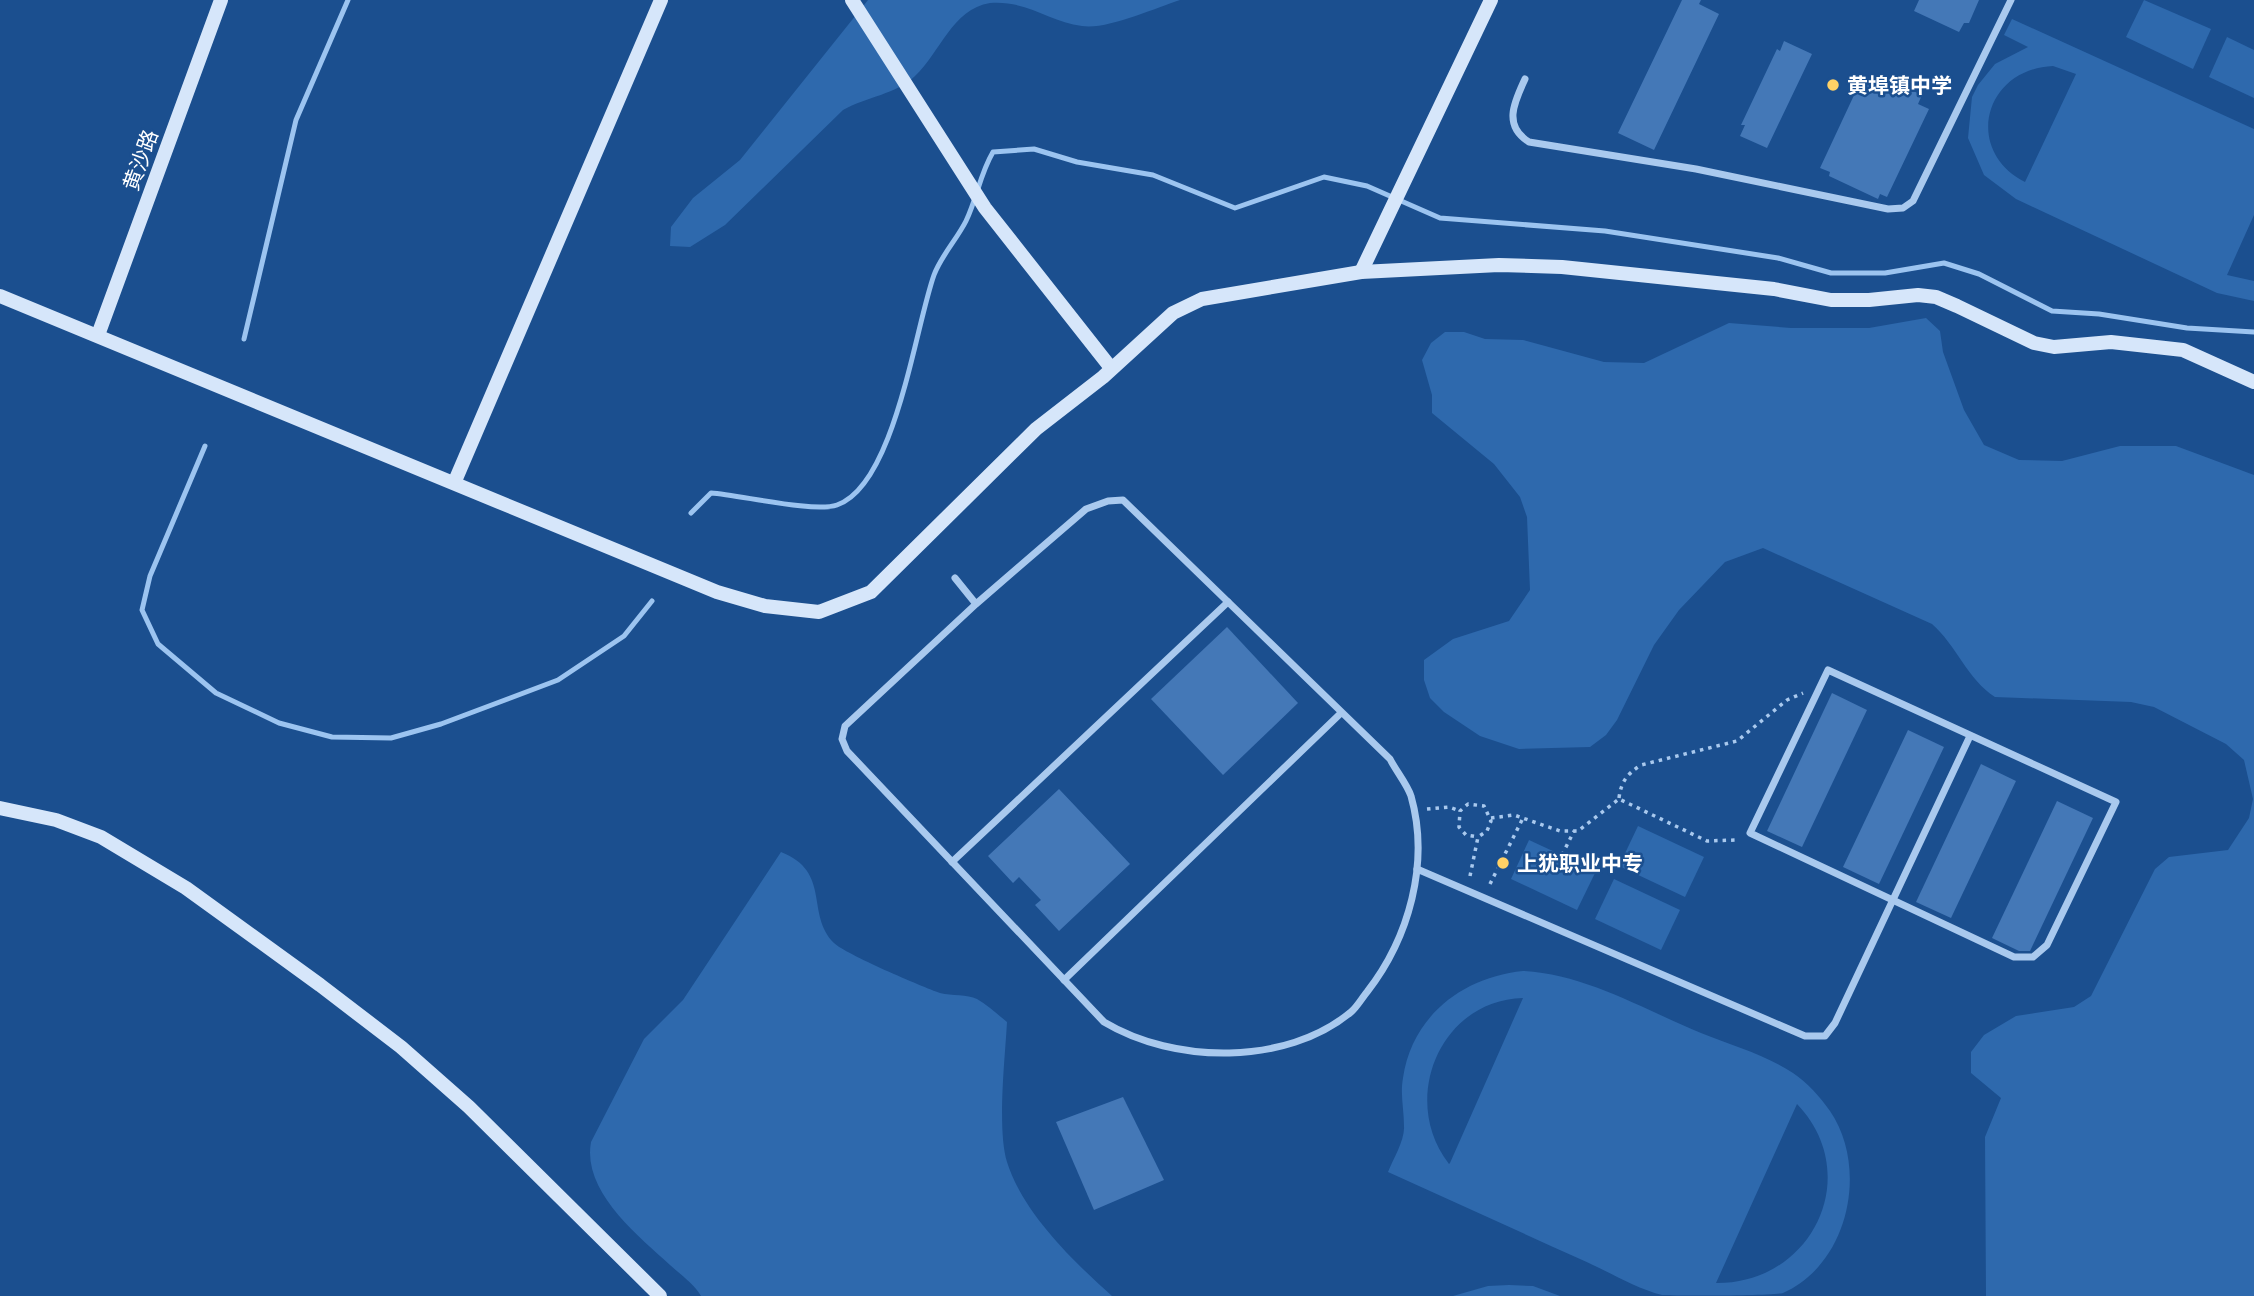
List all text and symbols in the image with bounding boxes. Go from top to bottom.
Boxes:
place label: 黄埠镇中学 [1847,71,1952,99]
marker: 黄埠镇中学 [1825,77,1841,93]
street label: 黄沙路 [116,126,164,194]
place label: 上犹职业中专 [1517,849,1643,877]
marker: 上犹职业中专 [1495,855,1511,871]

